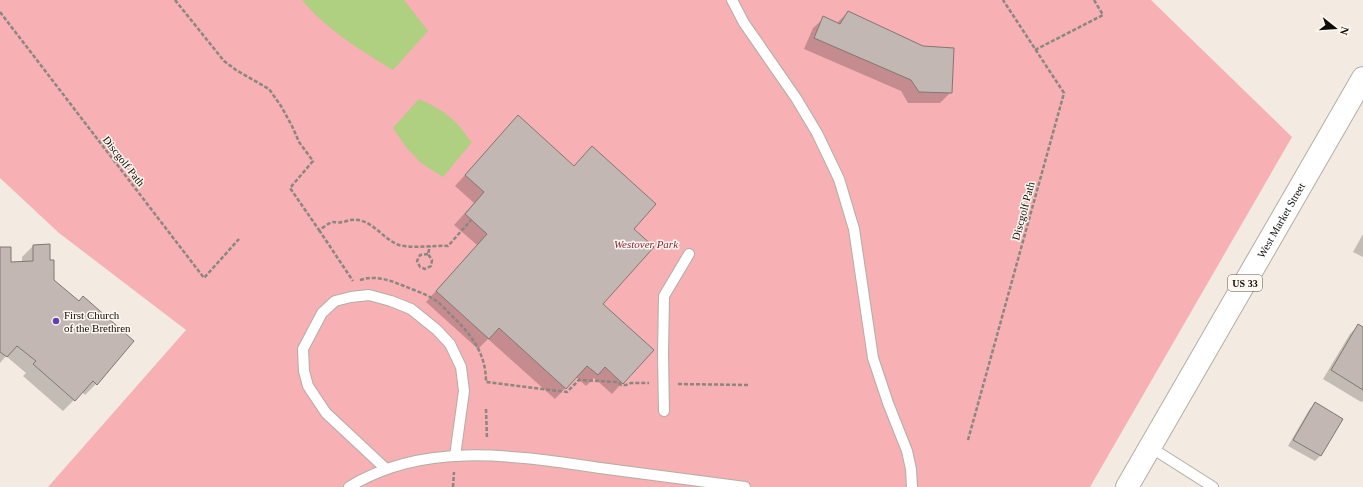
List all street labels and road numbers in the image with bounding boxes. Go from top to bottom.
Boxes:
street label: Discgolf Path [101,134,148,189]
street label: Discgolf Path [1009,180,1037,242]
street label: West Market Street [1255,181,1307,260]
road number: US 33 [1228,275,1262,291]

